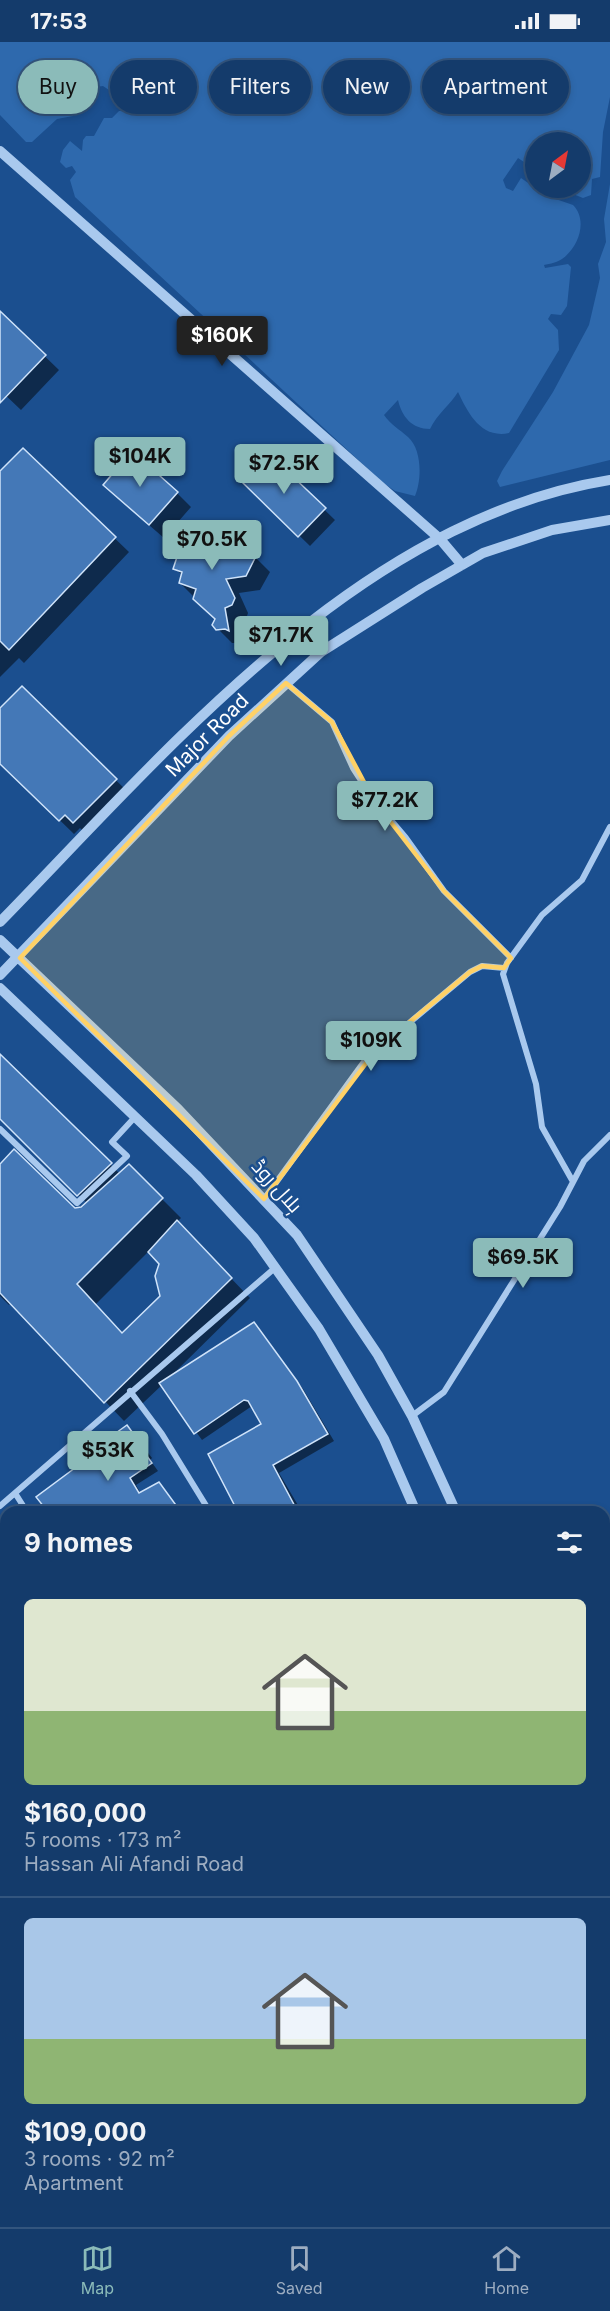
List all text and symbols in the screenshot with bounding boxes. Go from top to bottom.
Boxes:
text: 17:53 [30,8,87,34]
chip: Buy [18,60,98,114]
chip: Rent [110,60,197,114]
chip: Filters [209,60,311,114]
chip: New [323,60,410,114]
chip: Apartment [422,60,569,114]
north arrow [525,132,591,198]
map controls [525,132,591,198]
pin: $160K [180,316,264,367]
text: $160K [191,323,253,347]
pin: $104K [98,437,182,488]
text: $104K [108,444,172,468]
pin: $72.5K [235,444,333,495]
text: $72.5K [248,451,320,475]
pin: $70.5K [163,520,261,571]
text: $70.5K [176,527,248,551]
pin: $71.7K [232,616,330,667]
text: $71.7K [248,623,314,647]
street label: Major Road [160,688,254,782]
pin: $77.2K [336,781,434,832]
text: $77.2K [351,788,419,812]
pin: $109K [329,1021,413,1072]
text: $109K [340,1028,402,1052]
street label: ہلال روڈ [246,1154,307,1218]
pin: $69.5K [474,1238,572,1289]
text: $69.5K [487,1245,559,1269]
pin: $53K [72,1431,144,1482]
text: $53K [81,1438,135,1462]
icon: filters [553,1526,586,1559]
text: 9 homes [24,1527,133,1558]
icon: home [251,1638,359,1746]
text: $160,000 [24,1797,146,1828]
text: 5 rooms · 173 m² [24,1828,182,1852]
text: Hassan Ali Afandi Road [24,1852,244,1876]
icon: home [251,1957,359,2065]
text: $109,000 [24,2116,146,2147]
text: 3 rooms · 92 m² [24,2147,175,2171]
text: Apartment [24,2171,123,2195]
tab: Map [81,2242,114,2298]
tab: Saved [276,2242,323,2298]
tab: Home [484,2242,529,2298]

